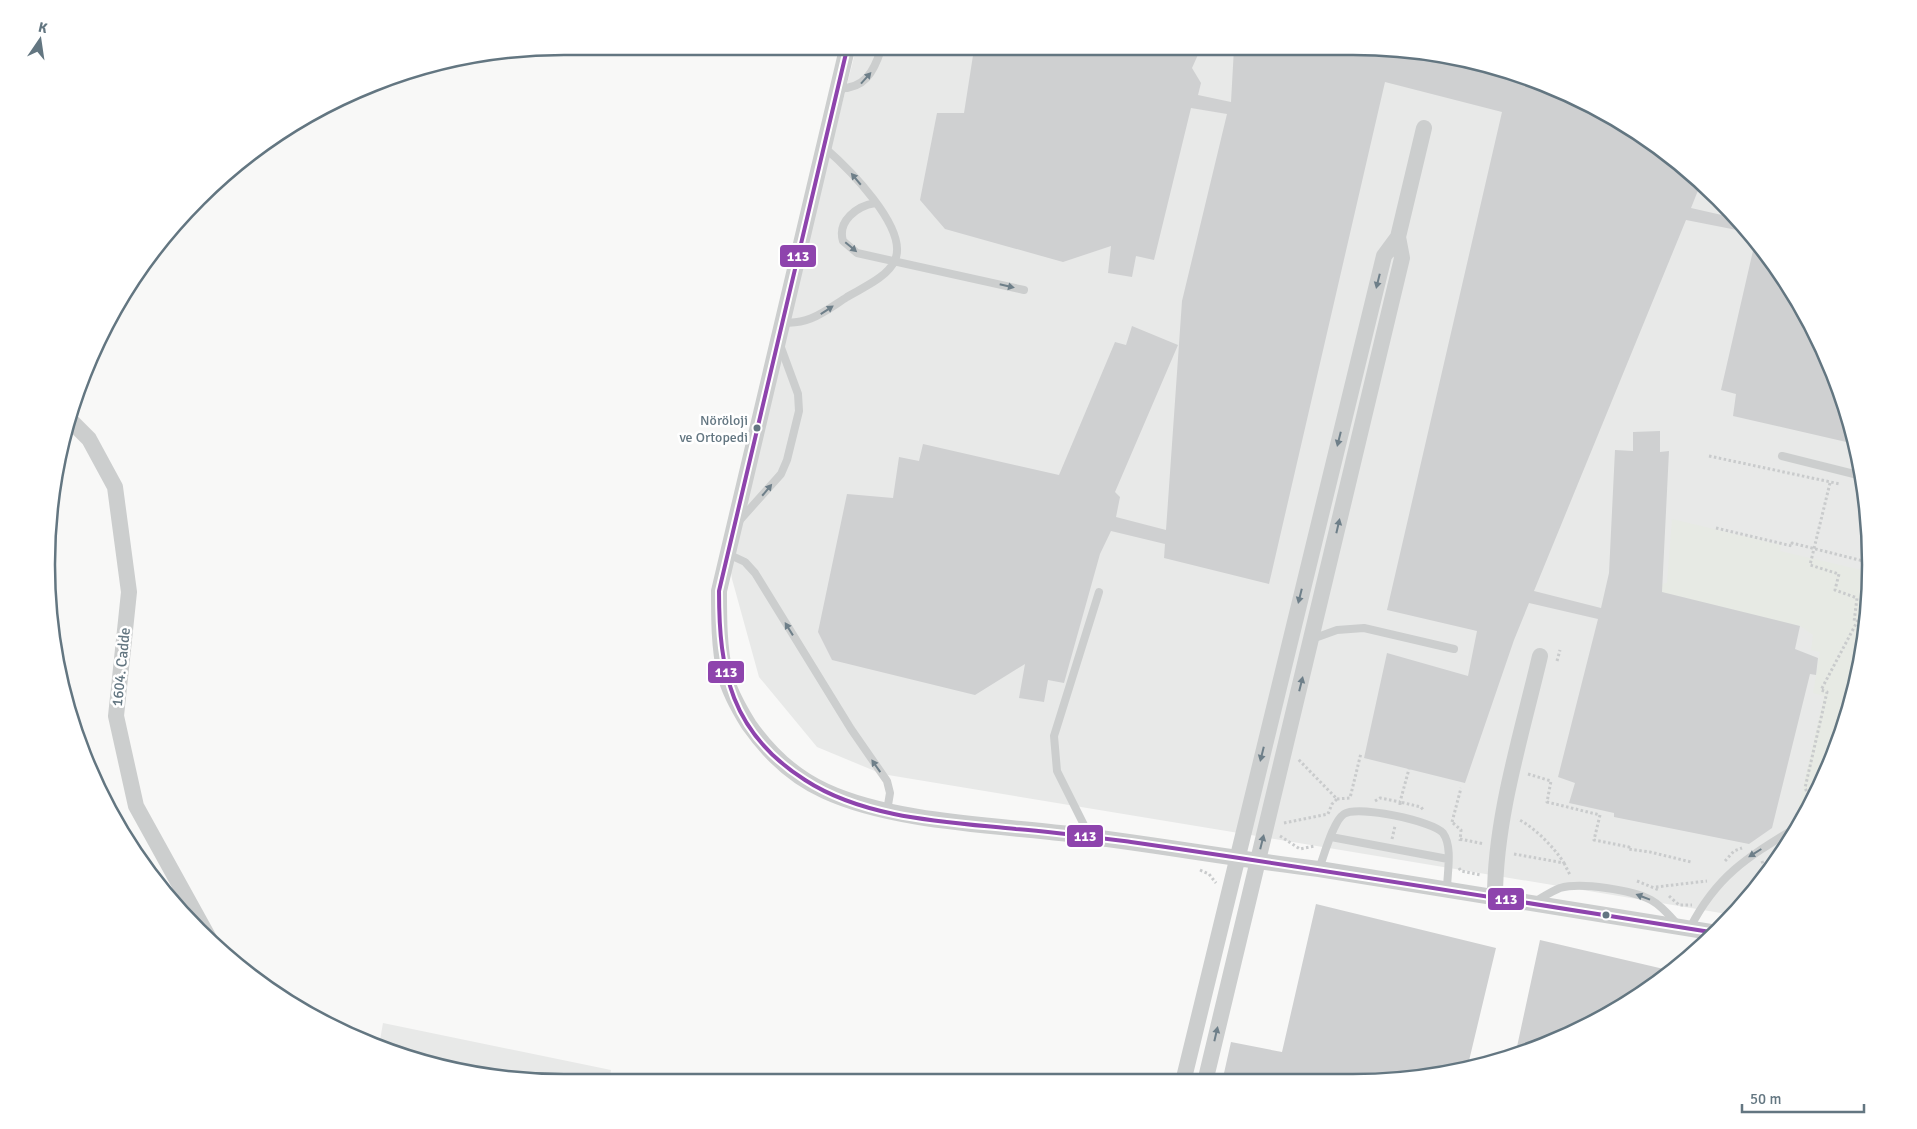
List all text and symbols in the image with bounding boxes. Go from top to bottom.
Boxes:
north arrow [15,15,65,65]
text: K [37,19,49,37]
one-way arrow [860,72,872,84]
one-way arrow [851,173,862,185]
one-way arrow [844,242,857,253]
line badge: 113 [779,244,817,268]
text: 113 [787,248,809,265]
one-way arrow [1374,273,1382,288]
one-way arrow [1000,282,1015,290]
one-way arrow [820,306,833,315]
place label: Nöröloji ve Ortopedi [679,412,748,446]
marker: Nöröloji ve Ortopedi [752,423,762,433]
one-way arrow [1335,431,1343,446]
one-way arrow [761,485,773,497]
one-way arrow [1334,519,1342,534]
one-way arrow [1296,589,1304,604]
one-way arrow [784,623,794,636]
street label: 1604. Cadde [108,626,134,708]
line badge: 113 [707,660,745,684]
text: 113 [715,664,737,681]
one-way arrow [1297,677,1305,692]
one-way arrow [1257,747,1265,762]
one-way arrow [871,759,881,773]
line badge: 113 [1066,824,1104,848]
text: 113 [1074,828,1096,845]
one-way arrow [1258,835,1266,850]
one-way arrow [1749,848,1762,857]
line badge: 113 [1487,887,1525,911]
text: 113 [1495,891,1517,908]
one-way arrow [1635,893,1650,900]
unlabelled marker [1601,910,1611,920]
one-way arrow [1212,1027,1220,1042]
scale bar [1742,1082,1864,1114]
text: 50 m [1750,1090,1781,1108]

